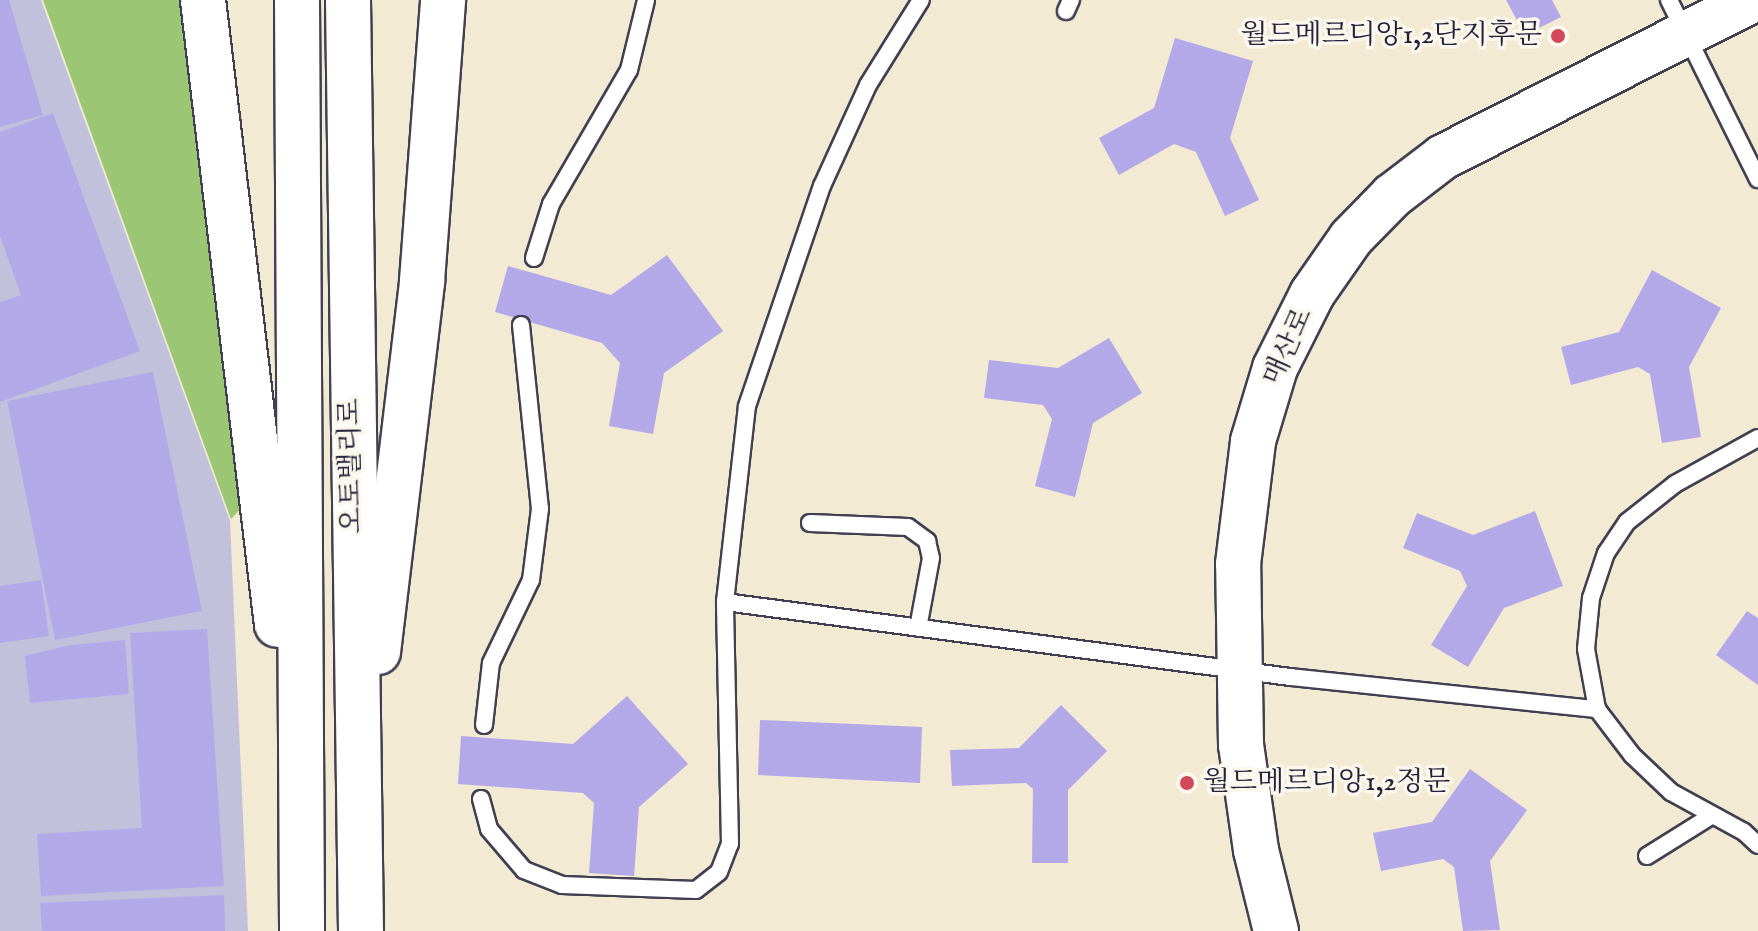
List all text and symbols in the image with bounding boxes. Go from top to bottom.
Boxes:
place label: 월드메르디앙1,2단지후문 [1240,19,1542,53]
marker: 월드메르디앙1,2단지후문 [1549,27,1567,45]
street label: 매산로 [1257,303,1321,391]
street label: 오토밸리로 [334,398,370,534]
place label: 월드메르디앙1,2정문 [1203,766,1450,800]
marker: 월드메르디앙1,2정문 [1178,774,1196,792]

